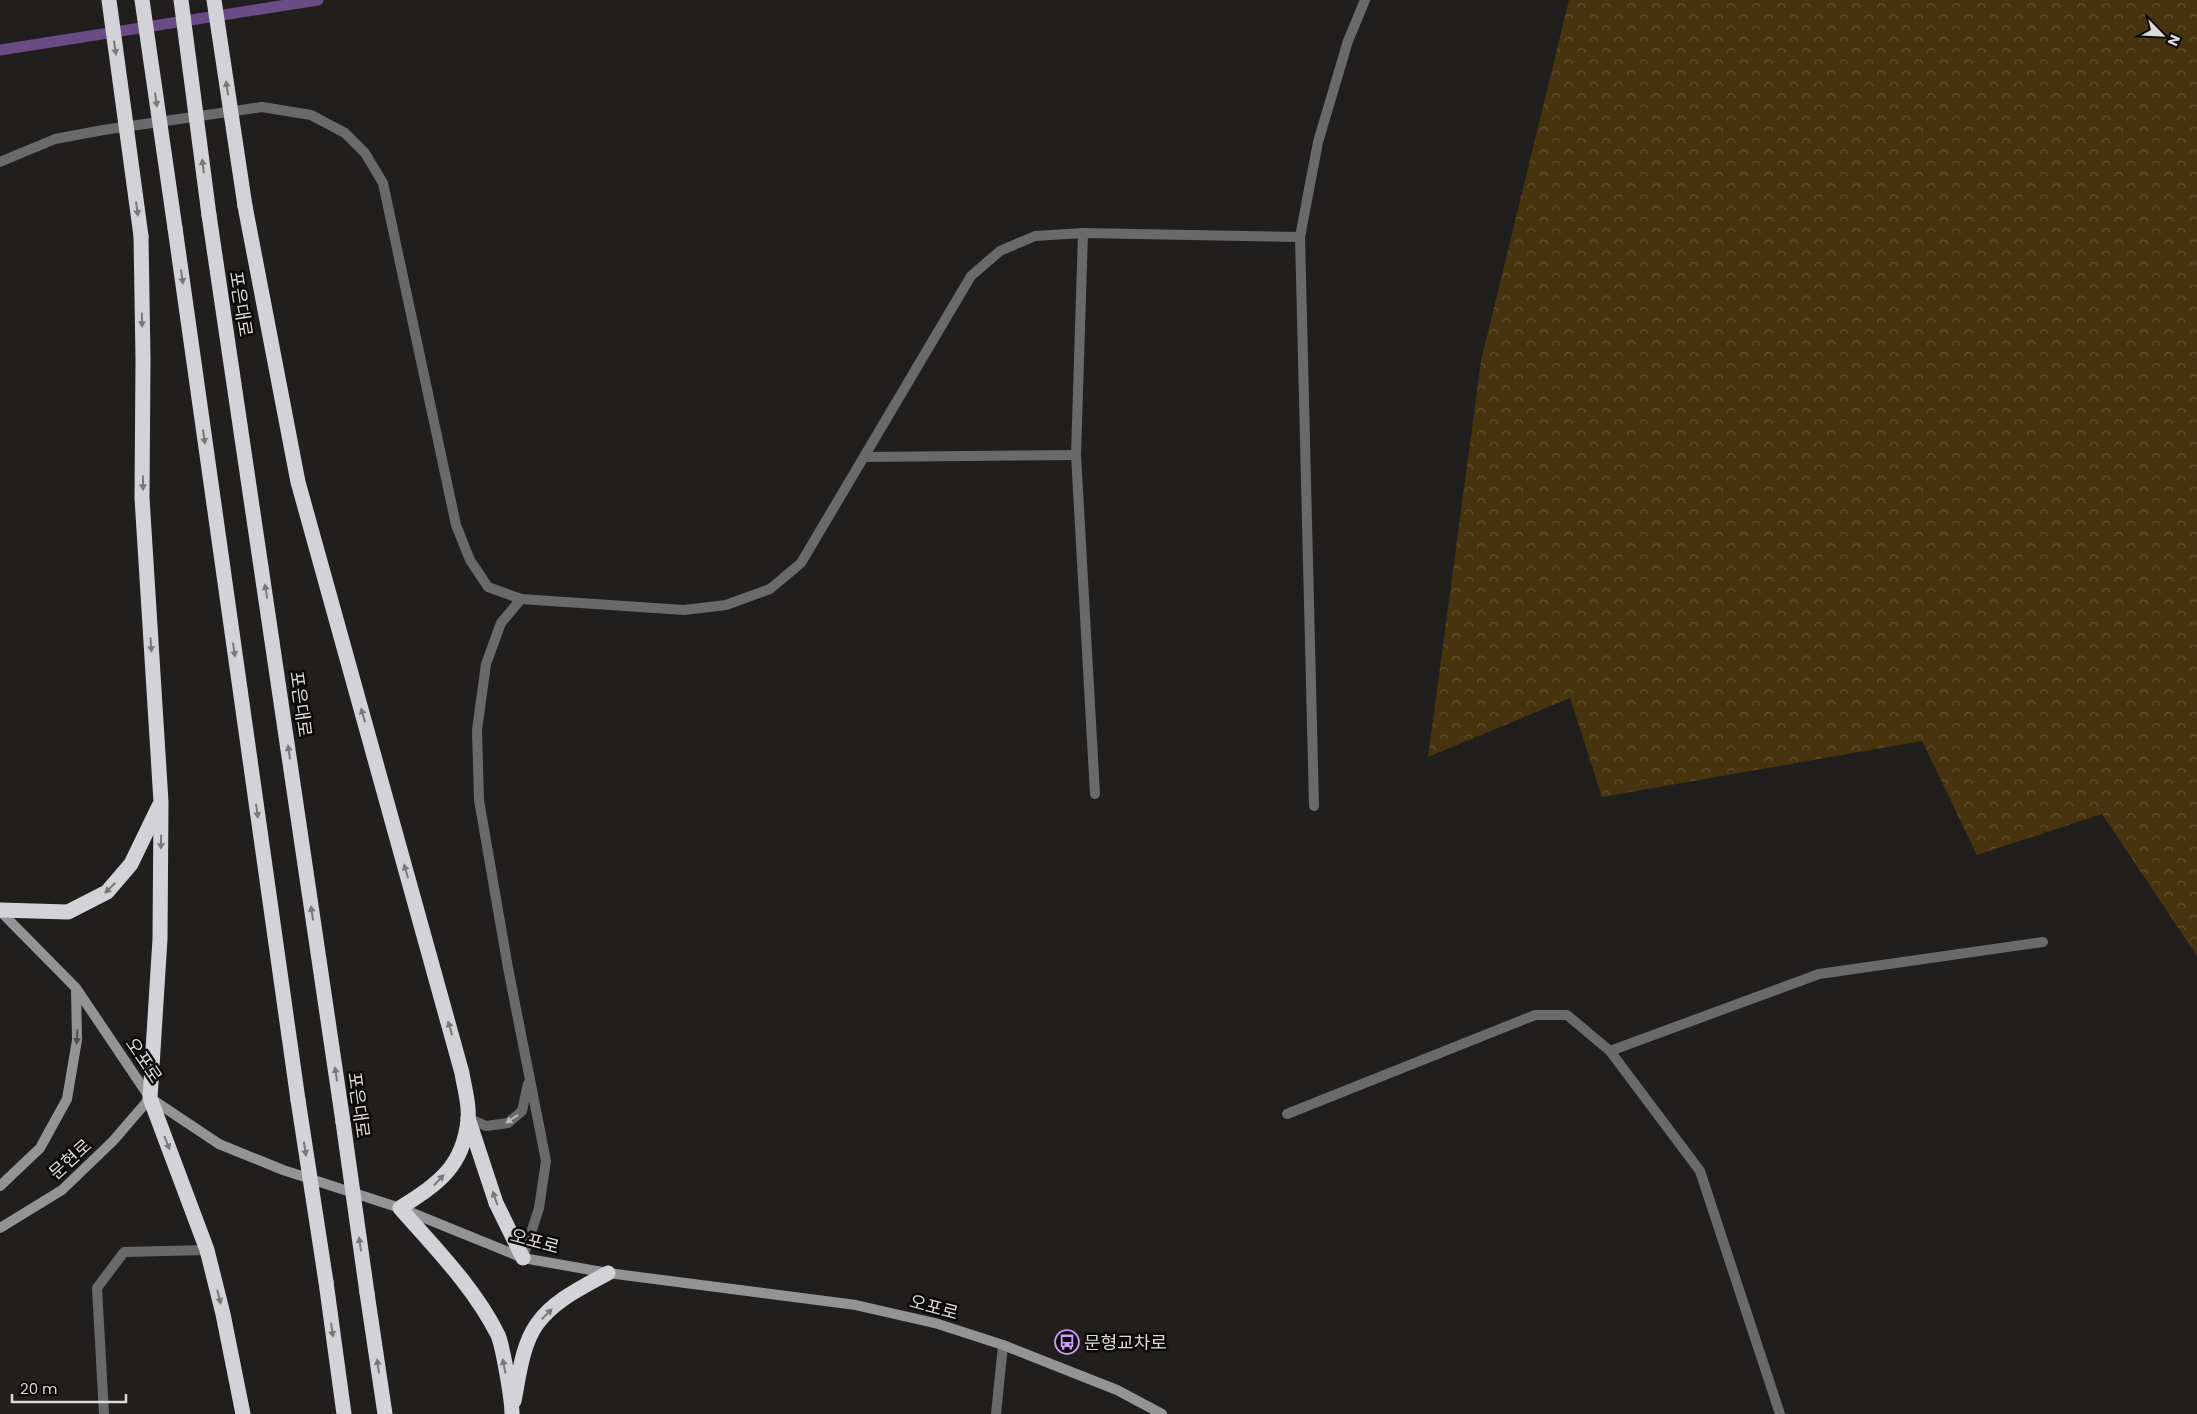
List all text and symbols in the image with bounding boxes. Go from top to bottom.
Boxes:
north arrow [2137,10,2187,60]
text: N [2163,31,2185,49]
one-way arrow [112,41,120,57]
one-way arrow [223,80,231,96]
one-way arrow [153,93,161,109]
one-way arrow [198,158,206,174]
one-way arrow [133,202,141,218]
one-way arrow [178,269,186,285]
street label: 포은대로 [223,269,259,339]
one-way arrow [139,312,147,328]
one-way arrow [201,430,209,446]
one-way arrow [139,475,147,491]
one-way arrow [261,583,269,599]
one-way arrow [148,637,156,653]
one-way arrow [231,643,239,659]
street label: 포은대로 [284,669,318,739]
one-way arrow [358,707,366,722]
one-way arrow [285,744,293,760]
one-way arrow [253,804,261,820]
one-way arrow [157,834,165,850]
one-way arrow [402,864,410,879]
one-way arrow [104,882,116,894]
one-way arrow [308,905,316,921]
one-way arrow [445,1020,453,1035]
one-way arrow [72,1029,80,1045]
street label: 오포로 [120,1032,168,1088]
one-way arrow [332,1066,340,1082]
street label: 포은대로 [342,1070,376,1140]
one-way arrow [505,1114,519,1124]
street label: 문현로 [43,1133,97,1185]
one-way arrow [164,1136,171,1151]
one-way arrow [302,1141,310,1157]
one-way arrow [433,1174,445,1186]
one-way arrow [491,1190,499,1205]
street label: 오포로 [508,1222,562,1260]
one-way arrow [356,1236,364,1252]
street label: 오포로 [907,1288,961,1326]
one-way arrow [215,1290,223,1305]
one-way arrow [541,1308,553,1320]
one-way arrow [329,1322,337,1338]
bus stop icon: 문형교차로 [1054,1329,1080,1355]
place label: 문형교차로 [1084,1330,1167,1355]
one-way arrow [374,1357,382,1373]
one-way arrow [500,1358,508,1374]
scale bar [12,1372,126,1404]
text: 20 m [20,1378,58,1399]

